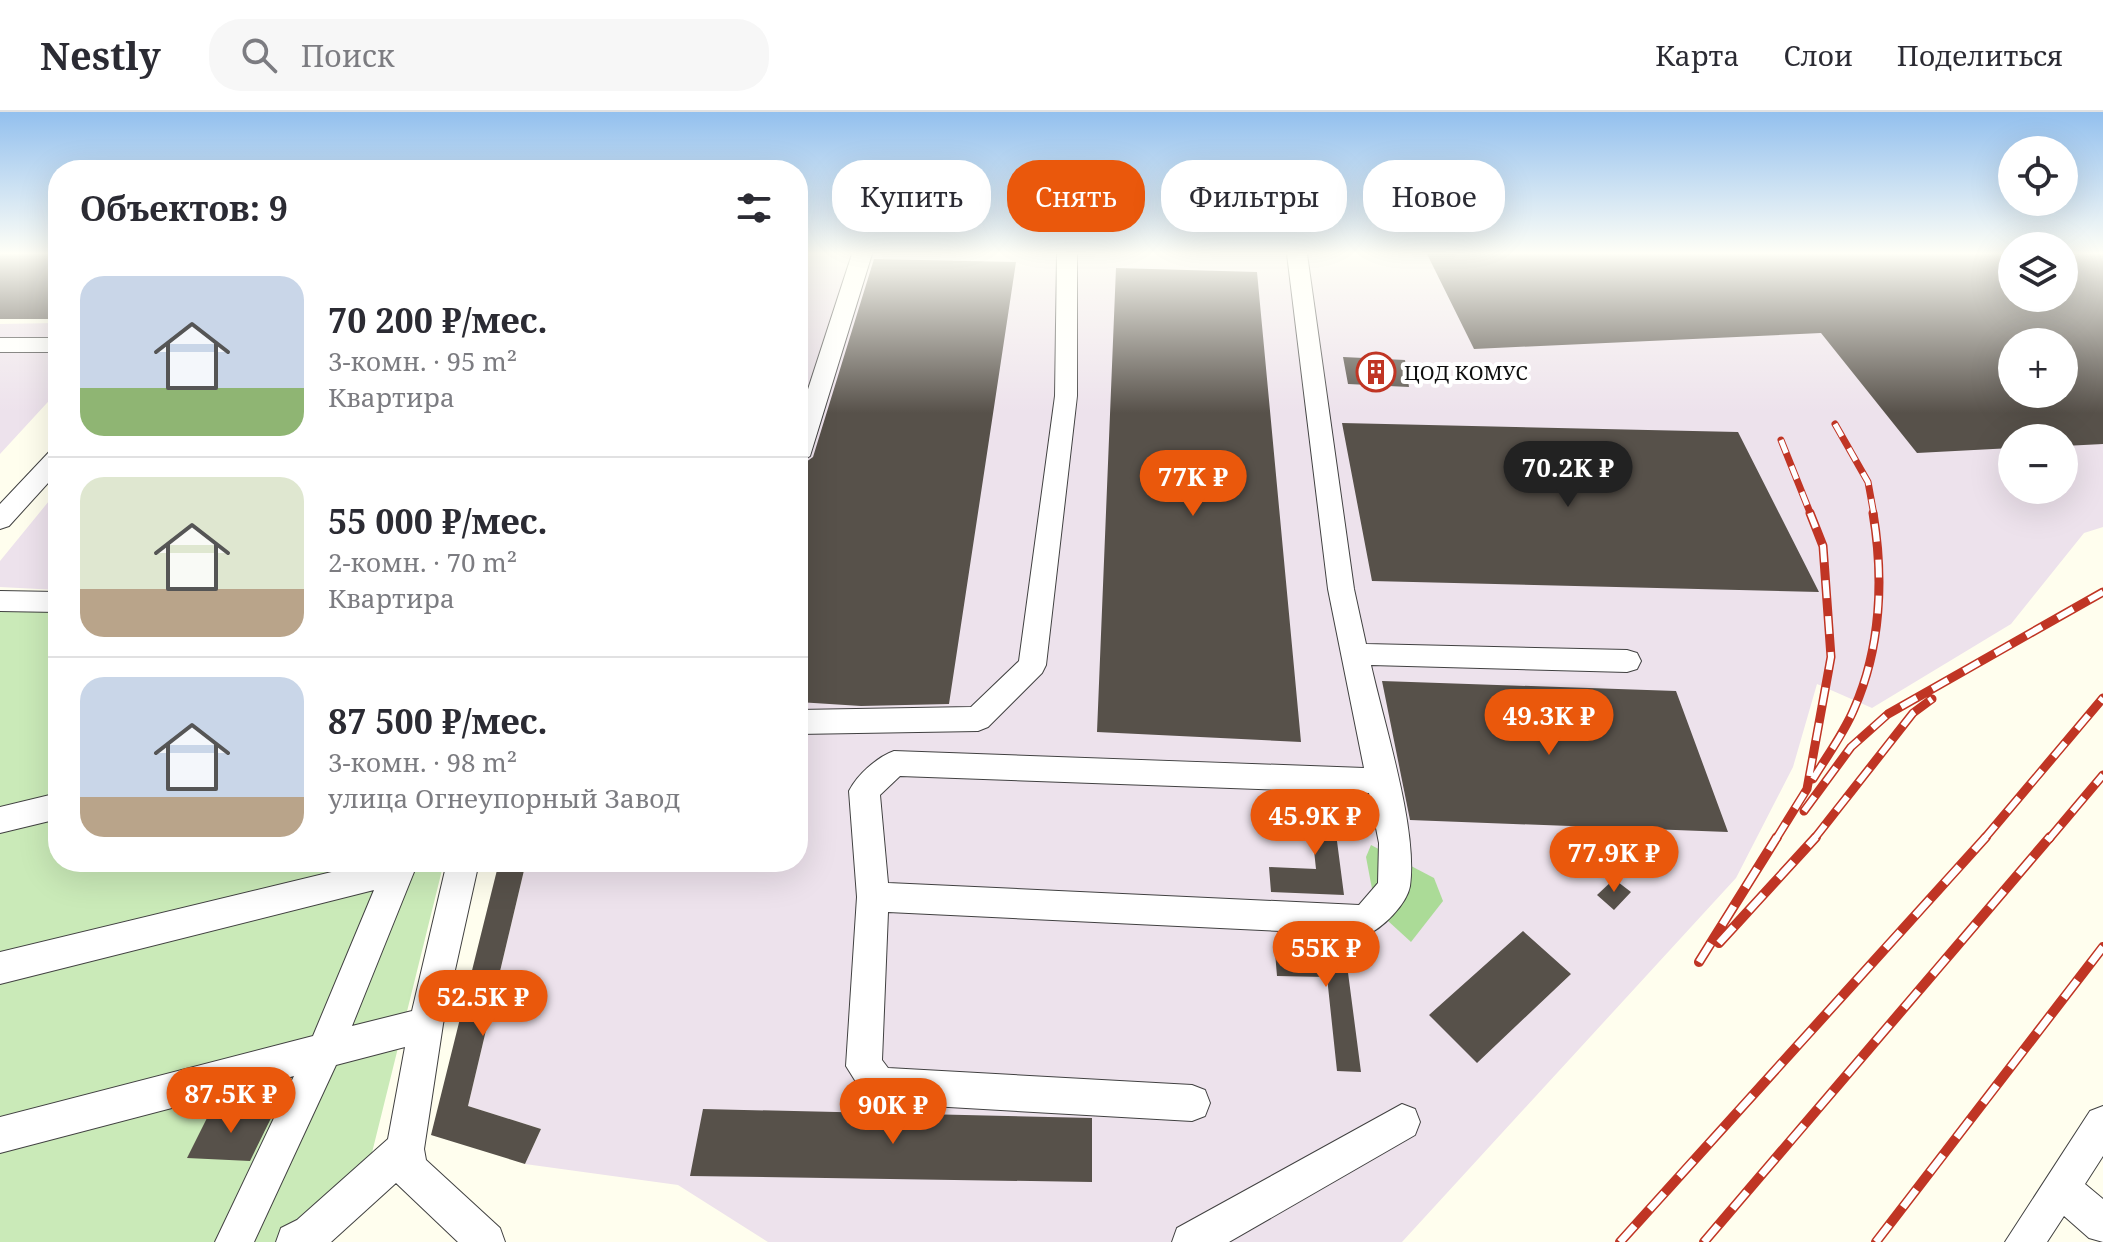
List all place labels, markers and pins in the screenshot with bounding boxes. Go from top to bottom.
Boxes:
building icon: ЦОД КОМУС [1355,351,1397,393]
place label: ЦОД КОМУС [1404,359,1528,386]
pin: 70.2K ₽ [1494,441,1642,509]
pin: 77K ₽ [1137,450,1249,518]
pin: 49.3K ₽ [1475,689,1623,757]
pin: 45.9K ₽ [1241,789,1389,857]
pin: 77.9K ₽ [1540,826,1688,894]
pin: 55K ₽ [1270,921,1382,989]
pin: 52.5K ₽ [409,970,557,1038]
pin: 87.5K ₽ [157,1067,305,1135]
pin: 90K ₽ [837,1078,949,1146]

